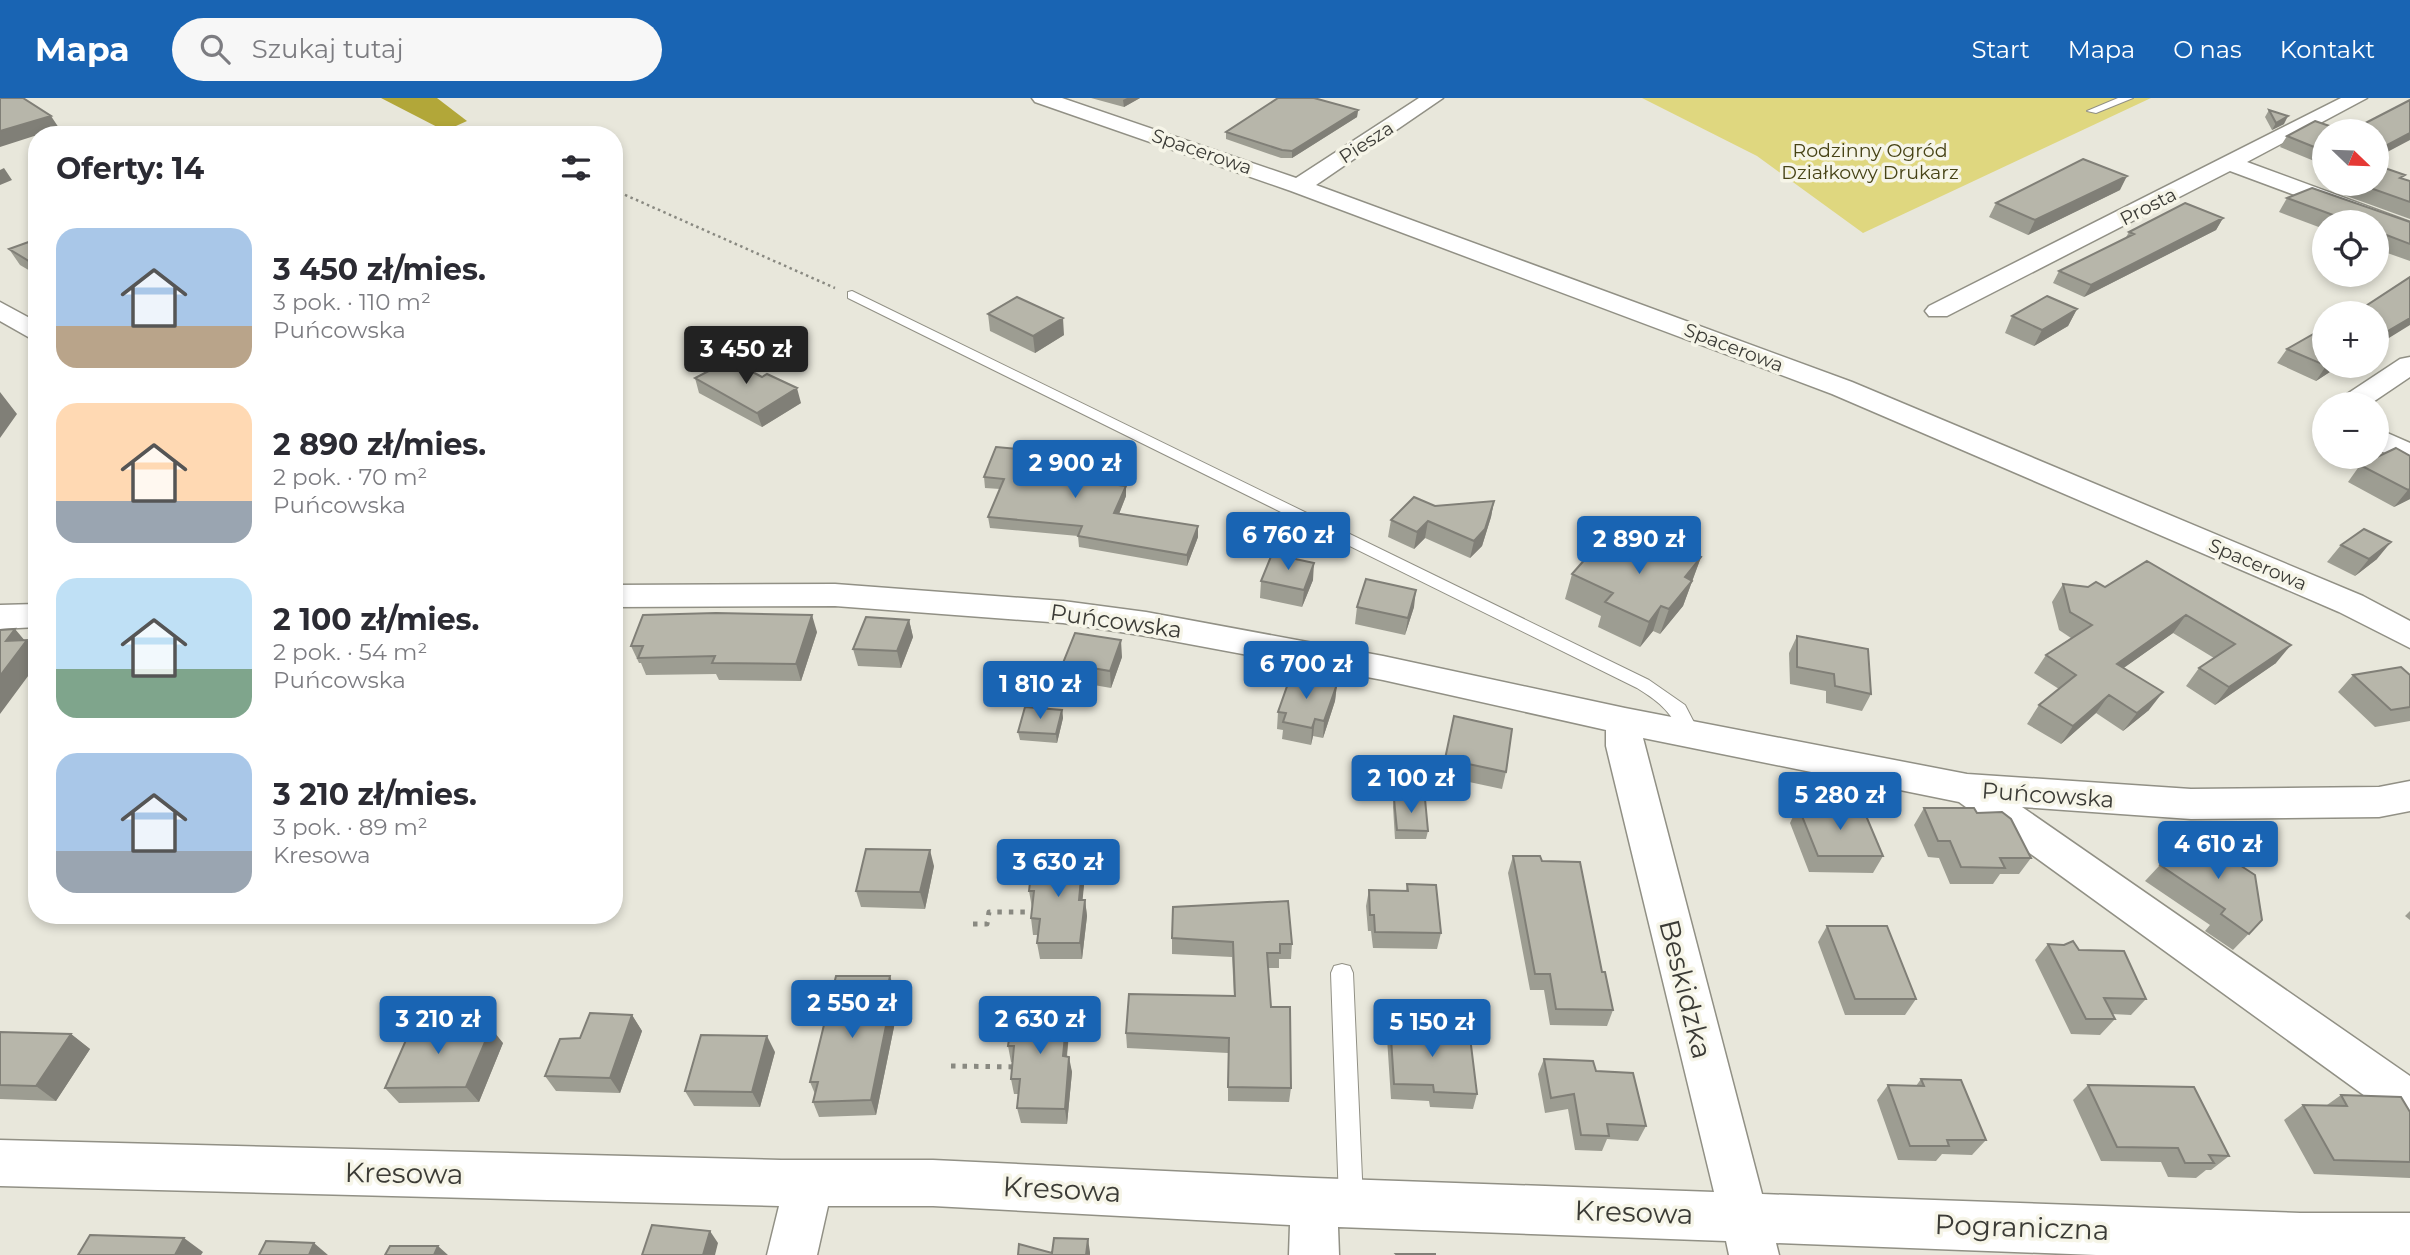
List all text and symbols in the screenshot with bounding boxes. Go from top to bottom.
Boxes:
search box [172,18,662,81]
text: Mapa [35,29,130,69]
icon: search [196,30,234,68]
text: Szukaj tutaj [252,33,404,65]
text: Start [1972,35,2030,64]
text: Mapa [2068,35,2135,64]
text: O nas [2173,35,2242,64]
text: Kontakt [2280,35,2375,64]
street label: Piesza [1335,116,1398,169]
north arrow [2312,119,2389,196]
map controls [2312,119,2389,469]
street label: Spacerowa [1149,124,1255,179]
park label: Rodzinny Ogród Działkowy Drukarz [1781,139,1959,184]
icon: filters [557,149,595,187]
text: Oferty: 14 [56,150,204,187]
street label: Prosta [2116,183,2180,230]
button: locate [2312,210,2389,287]
text: 3 450 zł/mies. [273,251,486,288]
icon: home [112,256,196,340]
text: 3 pok. · 110 m² [273,288,431,316]
button: + [2312,301,2389,378]
text: Puńcowska [273,316,406,344]
street label: Spacerowa [1681,318,1787,377]
pin: 3 450 zł [674,327,818,386]
text: 3 450 zł [700,335,792,363]
button: − [2312,392,2389,469]
text: 2 890 zł/mies. [273,426,486,463]
icon: home [112,431,196,515]
pin: 2 900 zł [1003,440,1147,500]
text: 2 900 zł [1029,449,1121,477]
text: 2 pok. · 70 m² [273,463,427,491]
text: Puńcowska [273,491,406,519]
pin: 6 760 zł [1216,512,1360,572]
pin: 2 890 zł [1567,517,1711,576]
text: 6 760 zł [1242,521,1334,549]
text: 2 890 zł [1593,525,1685,553]
street label: Spacerowa [2205,534,2310,595]
street label: Puńcowska [1048,598,1184,644]
text: 2 100 zł/mies. [273,601,479,638]
icon: home [112,606,196,690]
text: 2 pok. · 54 m² [273,638,427,666]
pin: 6 700 zł [1234,642,1378,701]
text: 6 700 zł [1260,650,1352,678]
pin: 1 810 zł [968,662,1112,721]
text: Puńcowska [273,666,406,694]
text: 1 810 zł [999,670,1081,698]
pin: 2 100 zł [1339,756,1483,815]
text: 2 100 zł [1368,764,1454,792]
pin: 5 280 zł [1768,772,1912,832]
text: 3 210 zł/mies. [273,776,477,813]
street label: Puńcowska [1981,776,2115,814]
icon: home [112,781,196,865]
text: 5 280 zł [1794,781,1886,809]
text: 3 pok. · 89 m² [273,813,428,841]
pin: 4 610 zł [2146,822,2290,881]
text: 4 610 zł [2174,830,2262,858]
pin: 3 630 zł [986,840,1130,899]
text: Kresowa [273,841,371,869]
text: 3 630 zł [1013,848,1103,876]
street label: Beskidzka [1652,916,1720,1062]
pin: 2 550 zł [780,981,924,1040]
text: 2 550 zł [807,989,897,1017]
pin: 3 210 zł [366,996,510,1056]
pin: 2 630 zł [968,996,1112,1056]
pin: 5 150 zł [1360,1000,1504,1059]
text: 3 210 zł [396,1005,480,1033]
text: 2 630 zł [995,1005,1085,1033]
text: 5 150 zł [1389,1008,1475,1036]
street label: Kresowa [344,1155,464,1191]
street label: Kresowa [1002,1169,1122,1209]
street label: Kresowa [1574,1193,1694,1231]
street label: Pograniczna [1934,1207,2110,1247]

